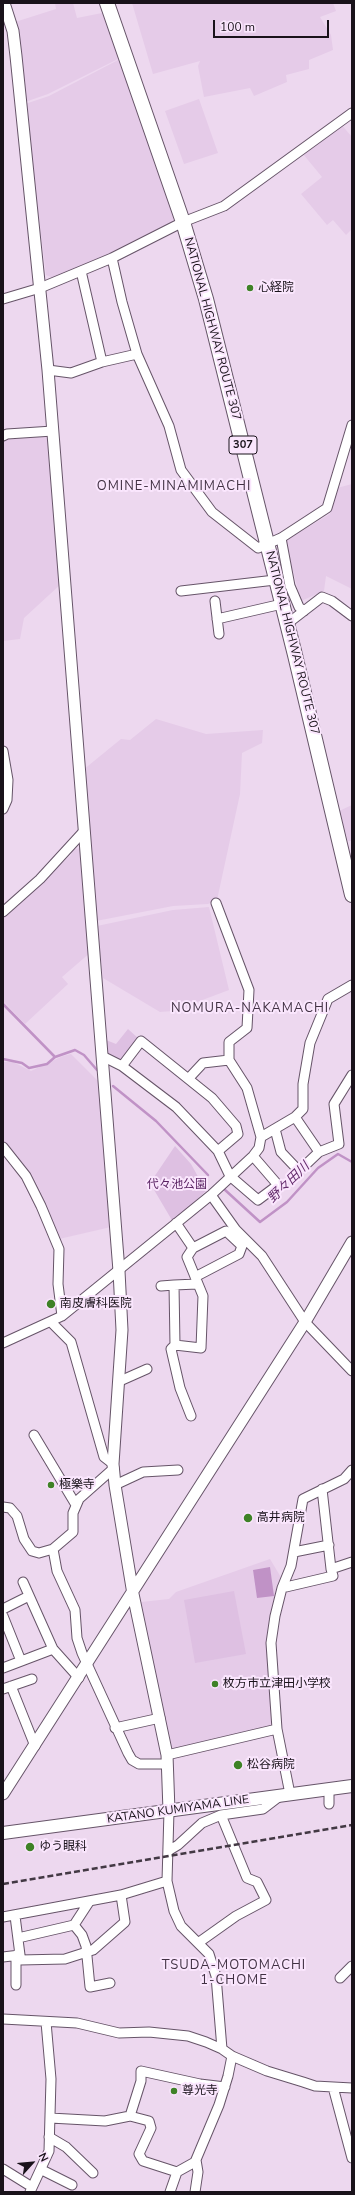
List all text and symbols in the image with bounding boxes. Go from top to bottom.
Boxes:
scale bar [215,12,331,38]
text: 100 m [220,19,255,35]
street label: NATIONAL HIGHWAY ROUTE 307 [181,236,243,422]
place label: 心経院 [258,281,294,295]
marker: 心経院 [245,283,255,293]
road number: 307 [229,436,257,454]
district label: OMINE-MINAMIMACHI [97,479,251,495]
street label: NATIONAL HIGHWAY ROUTE 307 [262,550,322,736]
district label: NOMURA-NAKAMACHI [171,1001,329,1017]
water label: 野々田川 [265,1159,313,1207]
park label: 代々池公園 [147,1178,207,1192]
place label: 南皮膚科医院 [60,1297,132,1311]
marker: 南皮膚科医院 [45,1298,57,1310]
place label: 極樂寺 [59,1478,95,1492]
marker: 極樂寺 [46,1480,56,1490]
place label: 高井病院 [257,1511,305,1525]
marker: 高井病院 [242,1512,254,1524]
place label: 枚方市立津田小学校 [223,1677,331,1691]
marker: 枚方市立津田小学校 [210,1679,220,1689]
place label: 松谷病院 [247,1758,295,1772]
marker: 松谷病院 [232,1759,244,1771]
street label: KATANO KUMIYAMA LINE [106,1793,250,1827]
place label: ゆう眼科 [39,1840,87,1854]
marker: ゆう眼科 [24,1841,36,1853]
district label: TSUDA-MOTOMACHI 1-CHOME [162,1958,306,1989]
place label: 尊光寺 [182,2084,218,2098]
marker: 尊光寺 [169,2086,179,2096]
north arrow [12,2143,52,2183]
text: N [35,2150,52,2164]

